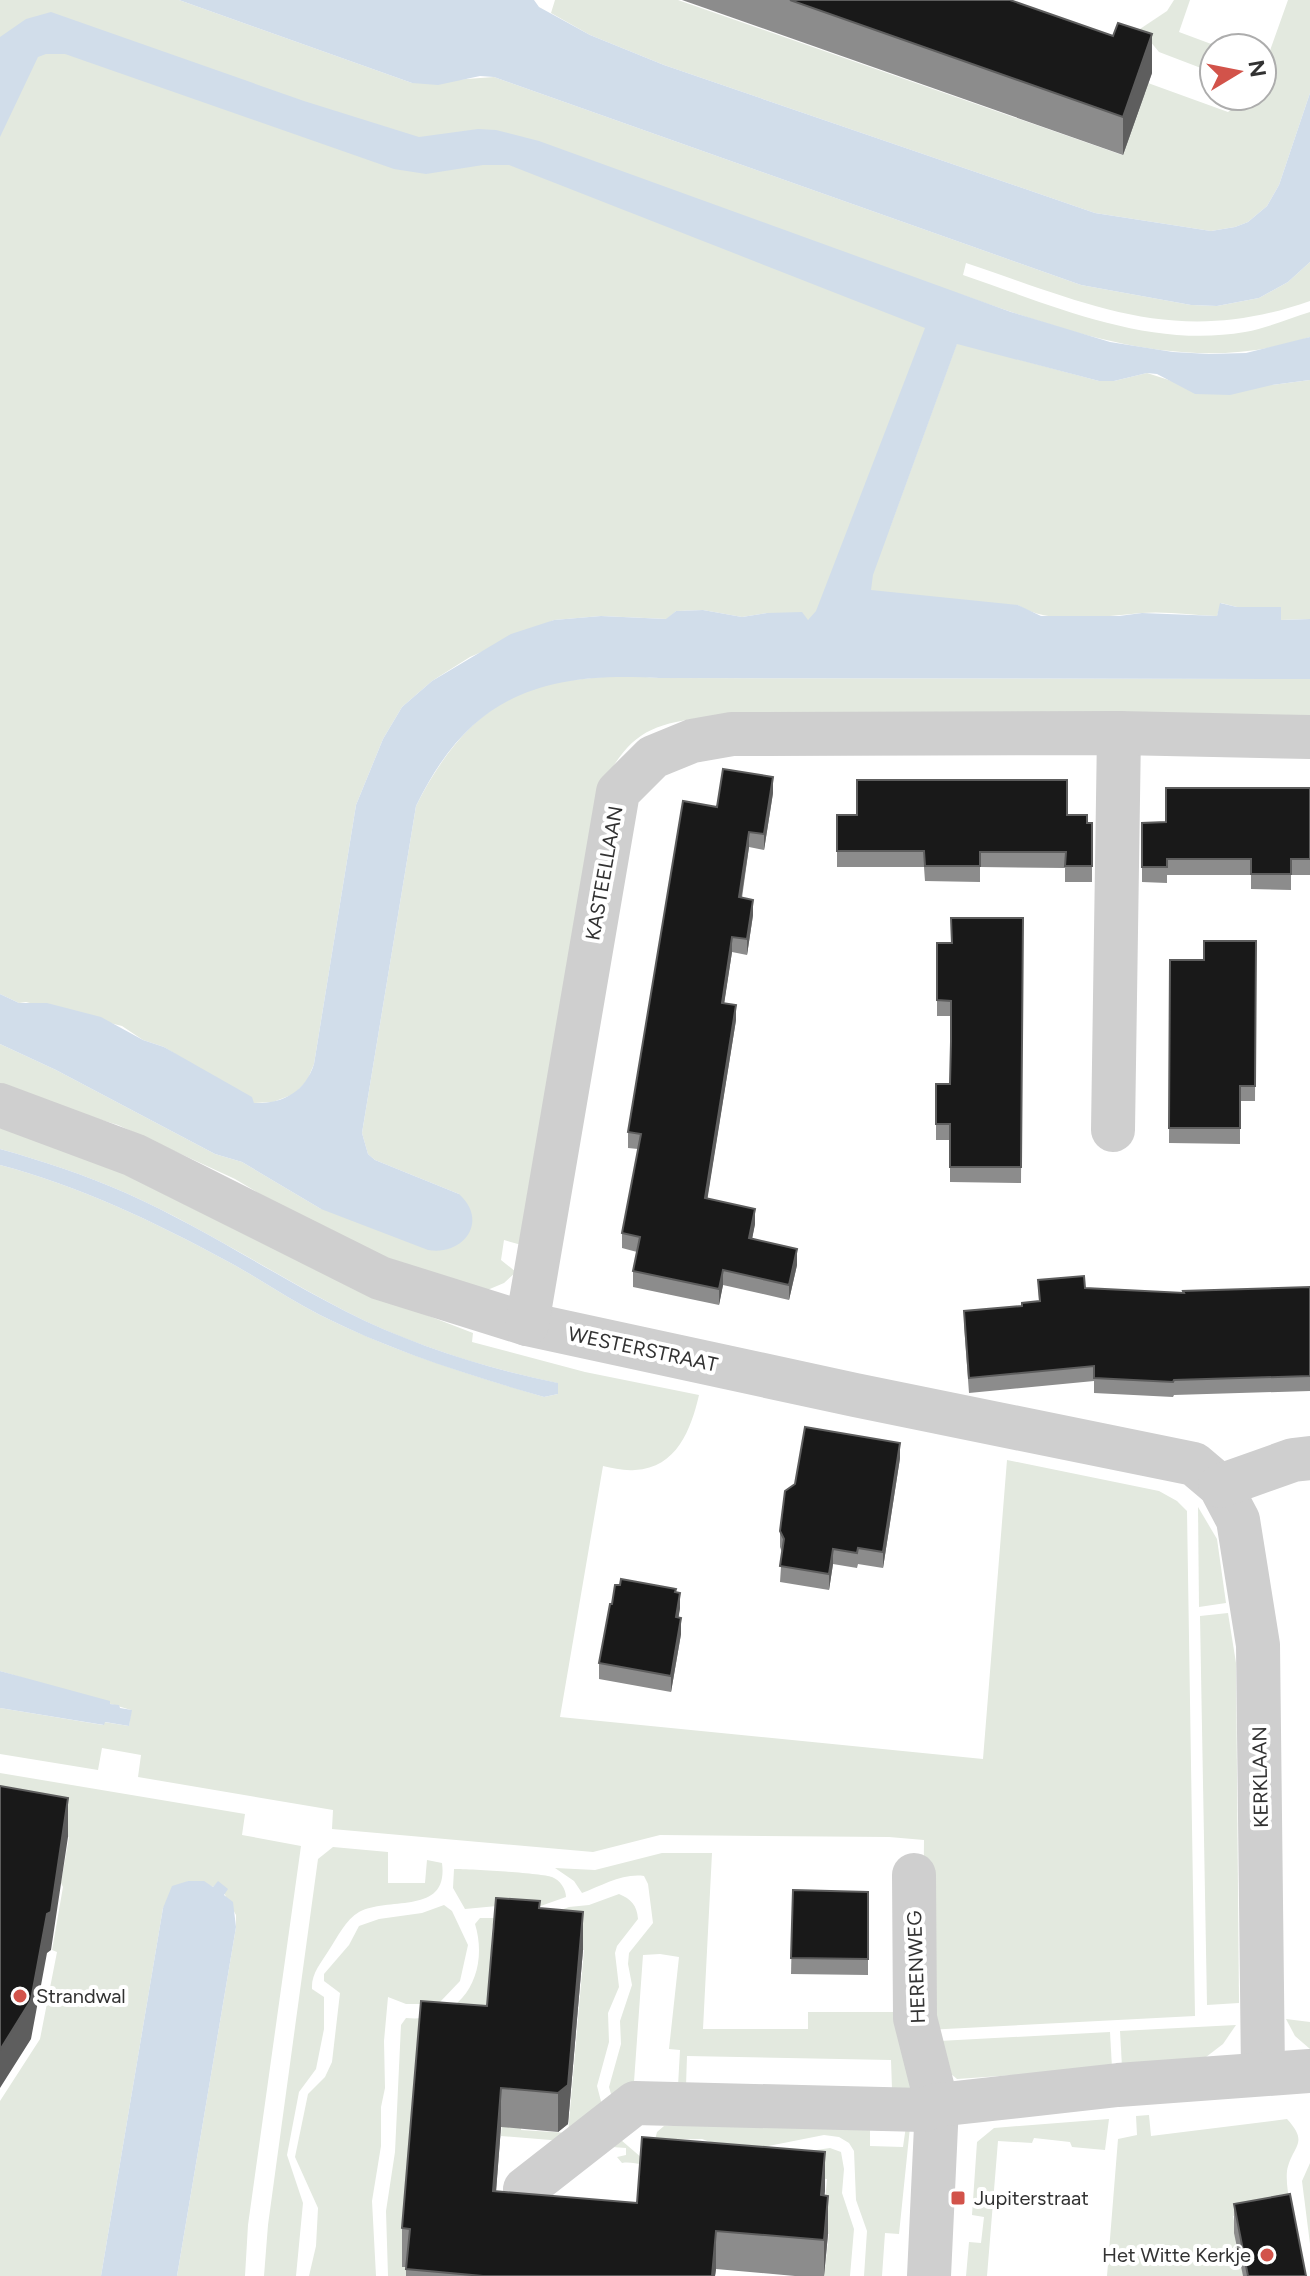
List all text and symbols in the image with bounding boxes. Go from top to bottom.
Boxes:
north arrow [1198,32,1278,112]
text: N [1242,58,1272,79]
street label: KASTEELLAAN [580,804,628,942]
street label: WESTERSTRAAT [566,1321,720,1377]
street label: KERKLAAN [1247,1726,1273,1828]
street label: HERENWEG [902,1910,930,2024]
place label: Strandwal [36,1984,126,2008]
marker: Strandwal [11,1987,29,2005]
place label: Jupiterstraat [974,2186,1089,2210]
marker: Jupiterstraat [949,2189,967,2207]
place label: Het Witte Kerkje [1102,2243,1251,2267]
marker: Het Witte Kerkje [1258,2246,1276,2264]

